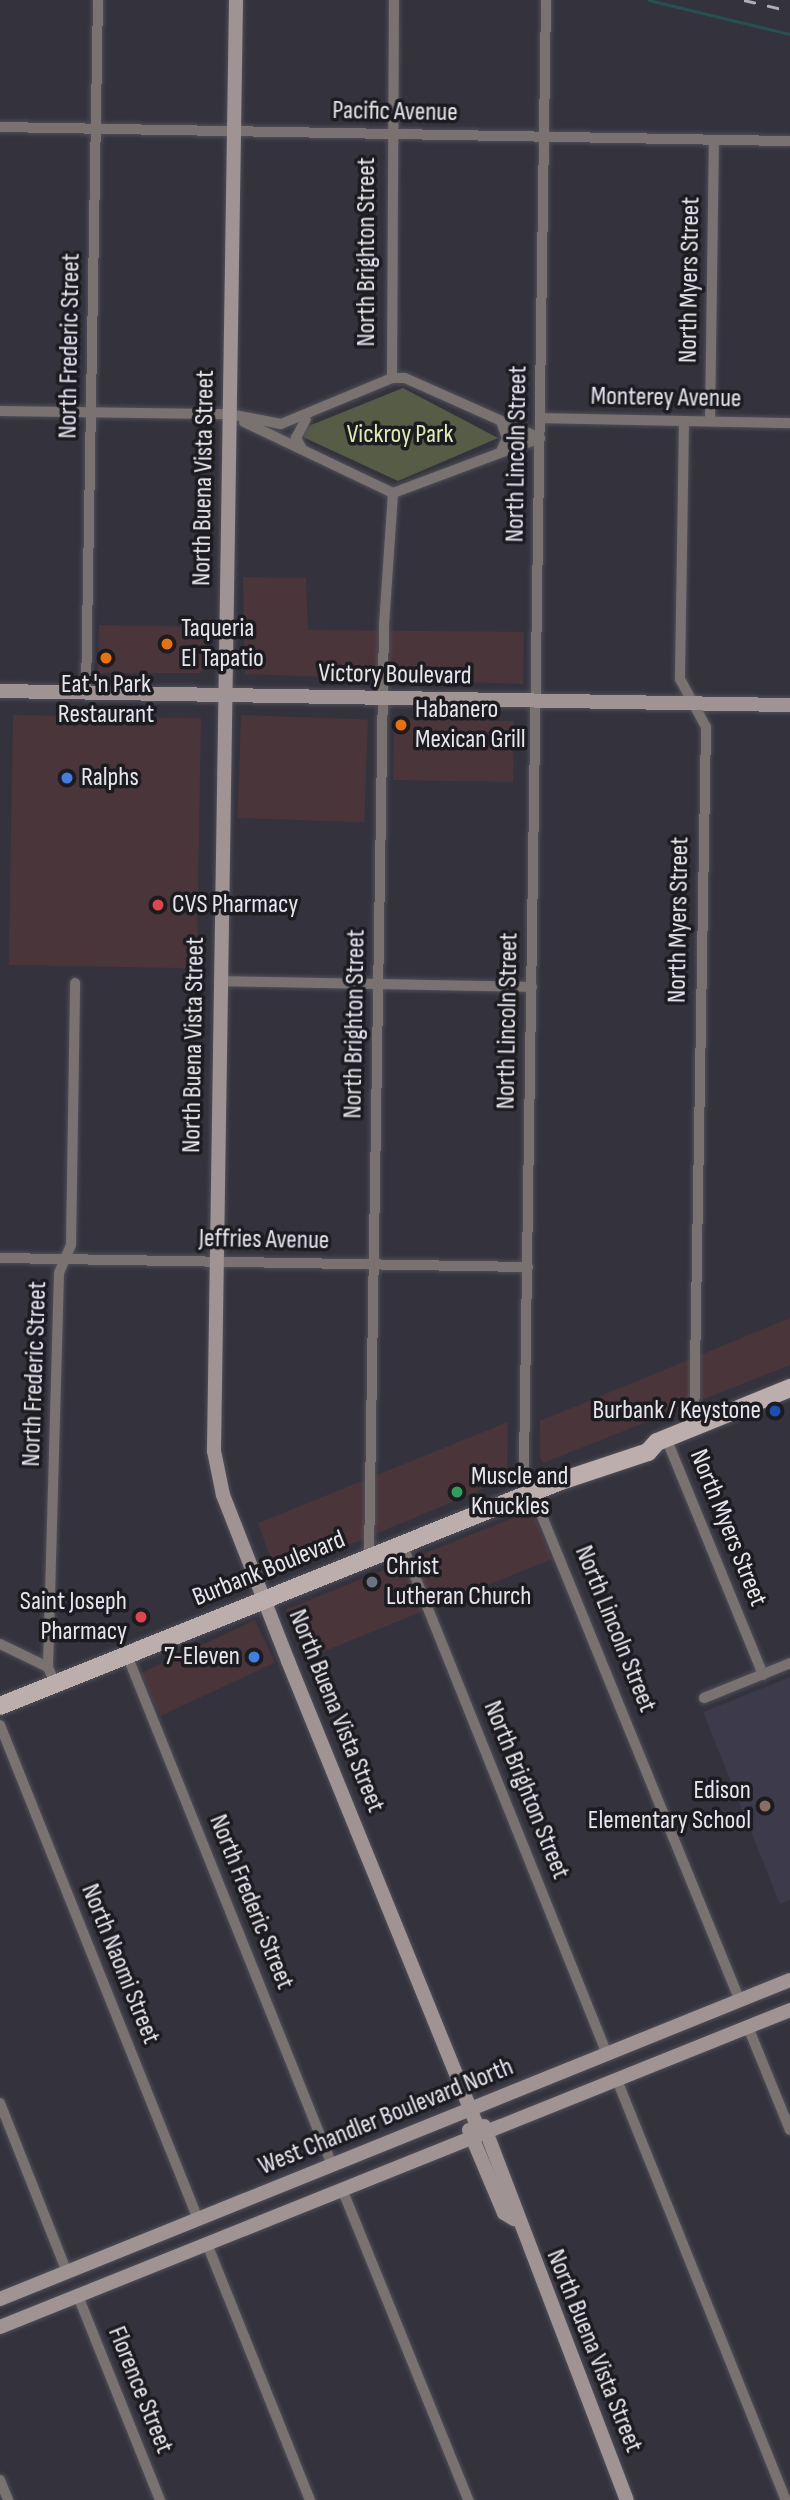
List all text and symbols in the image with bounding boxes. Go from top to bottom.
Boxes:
street label: Pacific Avenue [332,95,458,129]
street label: North Brighton Street [351,157,383,347]
street label: North Myers Street [673,197,707,363]
street label: North Frederic Street [53,253,87,439]
street label: North Lincoln Street [500,365,534,543]
street label: North Buena Vista Street [187,370,221,586]
street label: Monterey Avenue [590,381,742,415]
park label: Vickroy Park [347,419,453,451]
place label: Taqueria El Tapatio [181,613,264,674]
marker: Taqueria El Tapatio [159,636,175,652]
marker: Eat 'n Park Restaurant [98,650,114,666]
street label: Victory Boulevard [318,658,472,692]
place label: Eat 'n Park Restaurant [58,669,154,730]
place label: Habanero Mexican Grill [415,694,526,756]
marker: Habanero Mexican Grill [393,717,409,733]
place label: Ralphs [81,762,139,794]
marker: Ralphs [59,770,75,786]
street label: North Myers Street [662,837,696,1003]
place label: CVS Pharmacy [172,889,298,921]
marker: CVS Pharmacy [150,897,166,913]
street label: North Brighton Street [338,929,372,1119]
street label: North Lincoln Street [491,932,525,1110]
street label: North Buena Vista Street [177,937,211,1153]
street label: Jeffries Avenue [198,1223,330,1257]
street label: North Frederic Street [16,1281,54,1467]
place label: Burbank / Keystone [592,1395,761,1427]
marker: Burbank / Keystone [767,1403,783,1419]
street label: North Myers Street [682,1445,774,1611]
place label: Muscle and Knuckles [471,1461,568,1522]
marker: Muscle and Knuckles [449,1484,465,1500]
street label: Burbank Boulevard [188,1524,350,1614]
street label: North Lincoln Street [567,1541,663,1717]
place label: Christ Lutheran Church [386,1551,531,1612]
marker: Christ Lutheran Church [364,1574,380,1590]
place label: Saint Joseph Pharmacy [20,1586,127,1648]
street label: North Buena Vista Street [281,1605,391,1817]
marker: Saint Joseph Pharmacy [133,1609,149,1625]
place label: 7-Eleven [164,1641,240,1673]
marker: 7-Eleven [246,1649,262,1665]
street label: North Brighton Street [476,1696,576,1884]
place label: Edison Elementary School [588,1775,751,1837]
marker: Edison Elementary School [757,1798,773,1814]
street label: North Frederic Street [202,1810,300,1994]
street label: North Naomi Street [74,1880,166,2048]
street label: West Chandler Boulevard North [254,2052,518,2182]
street label: North Buena Vista Street [539,2245,649,2457]
street label: Florence Street [100,2322,180,2458]

